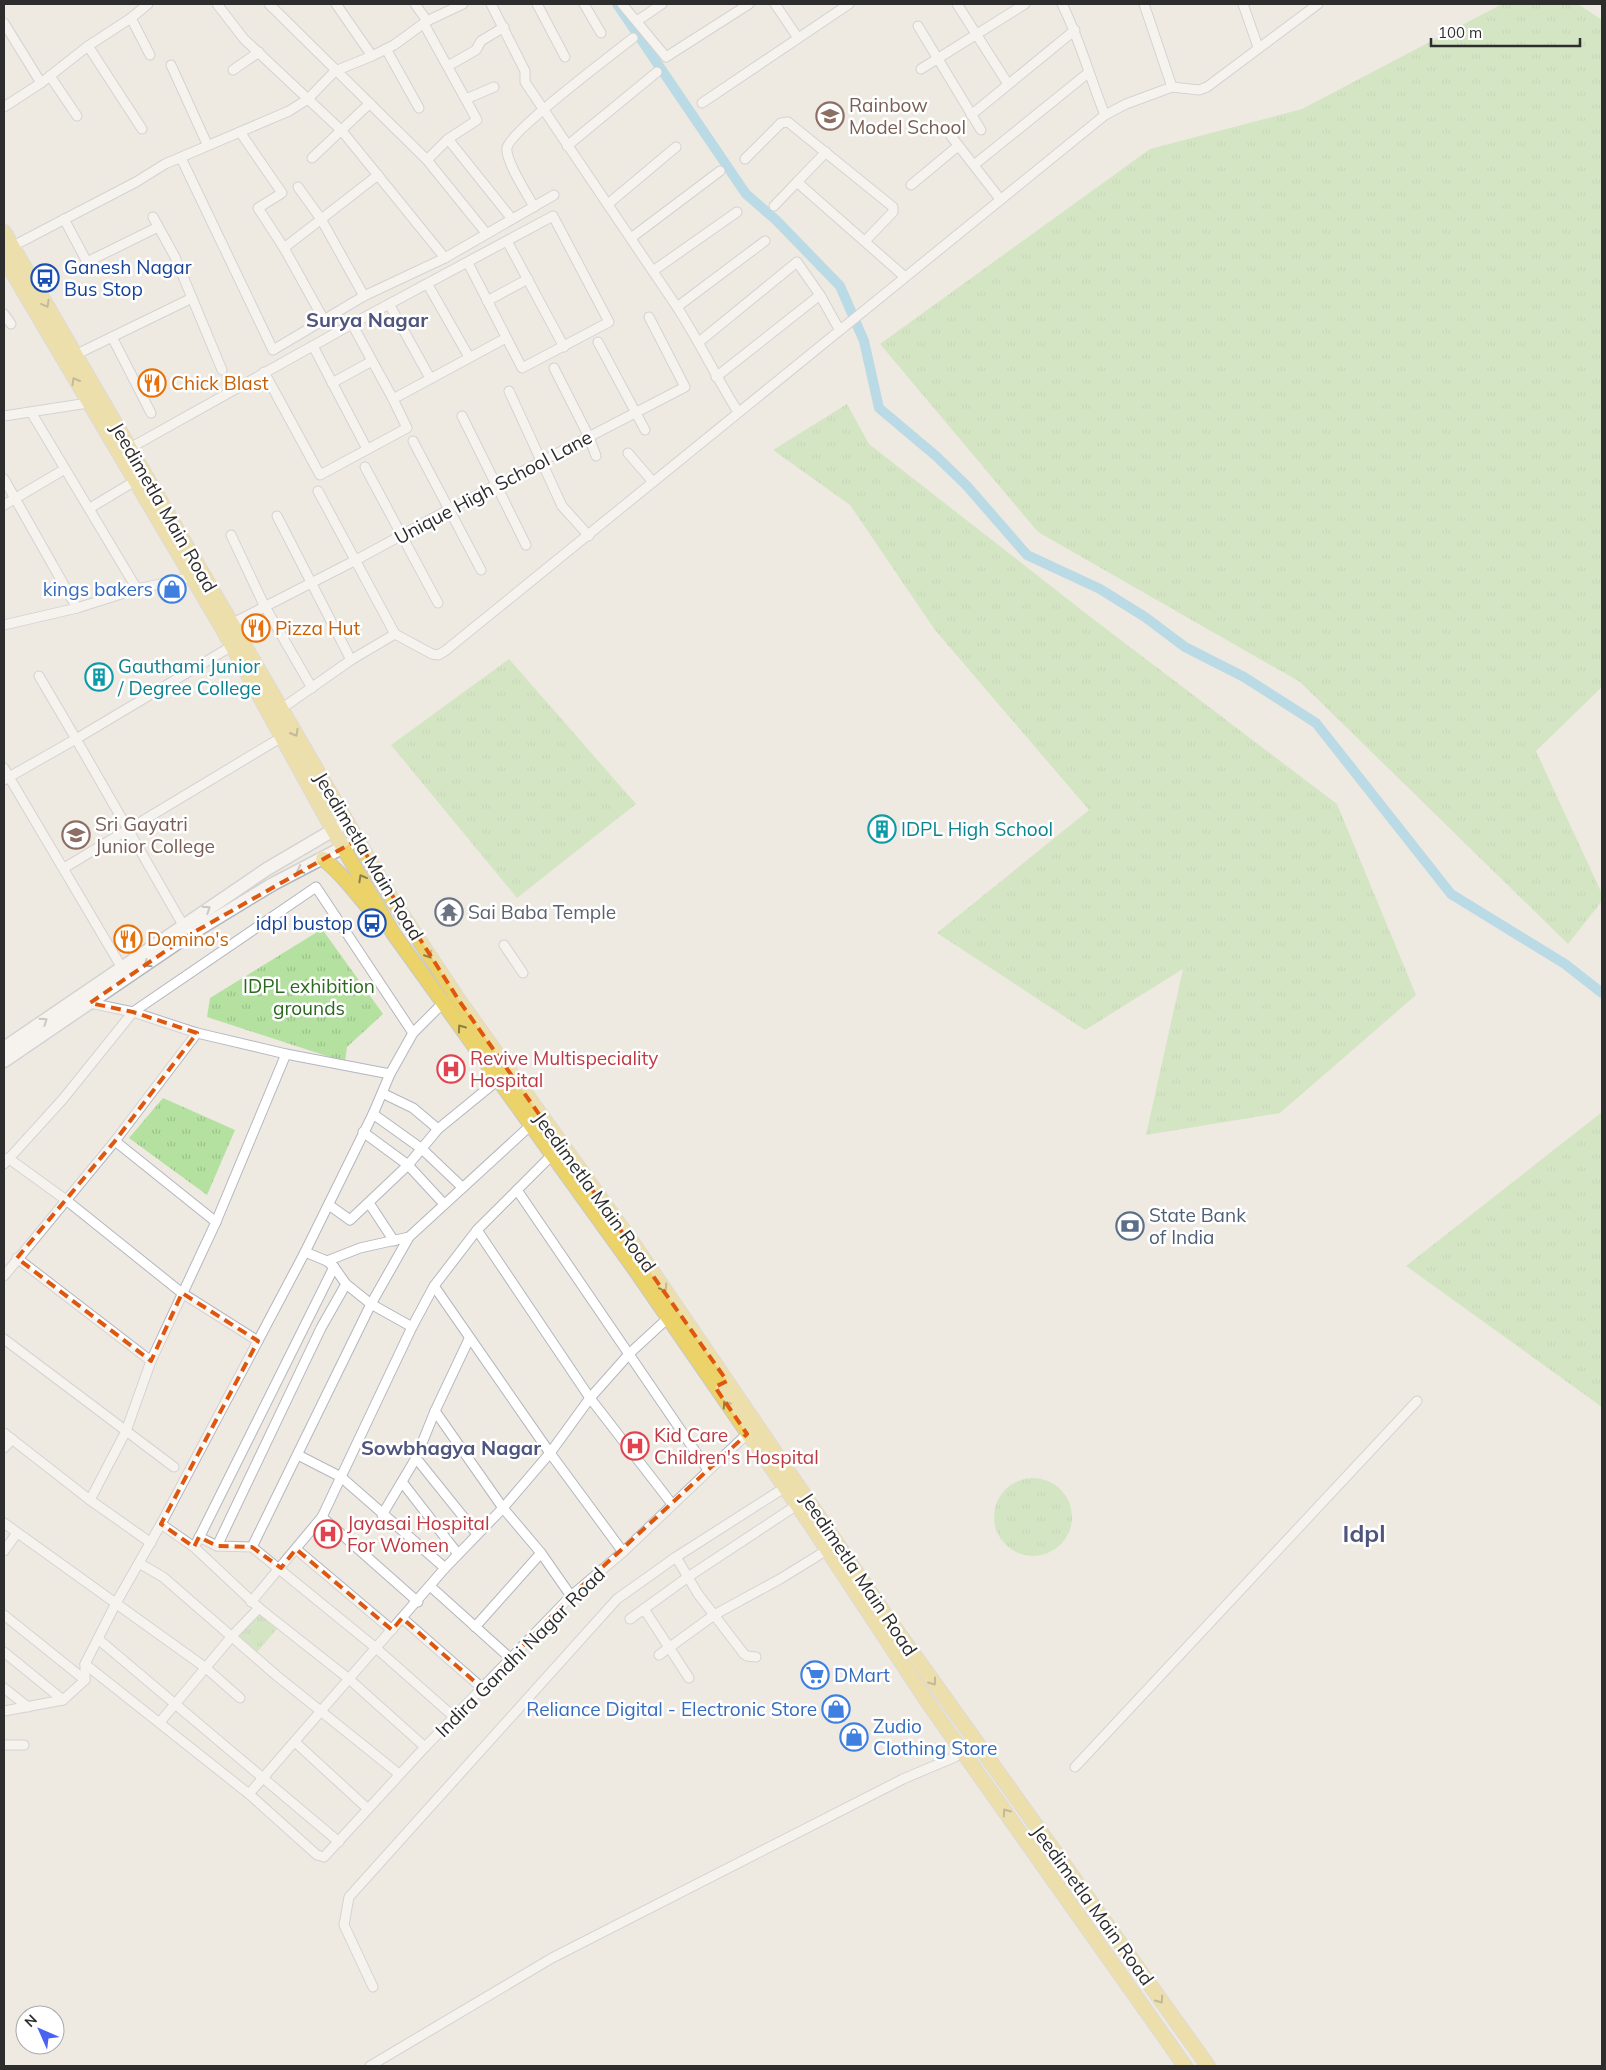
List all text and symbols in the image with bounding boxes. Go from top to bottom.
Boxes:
scale bar [1431,15,1580,47]
text: 100 m [1438,23,1482,42]
place label: Rainbow Model School [849,93,966,139]
school or university icon: Rainbow Model School [815,101,845,131]
place label: Ganesh Nagar Bus Stop [64,255,192,301]
bus stop icon: Ganesh Nagar Bus Stop [30,263,60,293]
one-way arrow [40,299,50,308]
district label: Surya Nagar [306,307,428,332]
restaurant icon: Chick Blast [137,368,167,398]
place label: Chick Blast [171,371,269,395]
one-way arrow [72,377,82,386]
street label: Jeedimetla Main Road [106,418,222,596]
street label: Unique High School Lane [390,425,596,549]
shop icon: kings bakers [157,574,187,604]
place label: kings bakers [43,577,153,601]
restaurant icon: Pizza Hut [241,613,271,643]
place label: Pizza Hut [275,616,360,640]
place label: Gauthami Junior / Degree College [117,654,261,700]
building icon: Gauthami Junior / Degree College [84,662,114,692]
one-way arrow [288,727,298,736]
street label: Jeedimetla Main Road [309,767,429,945]
place label: Sri Gayatri Junior College [95,812,215,858]
building icon: IDPL High School [867,814,897,844]
place label: IDPL High School [901,817,1053,841]
school or university icon: Sri Gayatri Junior College [61,820,91,850]
one-way arrow [296,864,305,874]
one-way arrow [358,874,368,883]
temple icon: Sai Baba Temple [434,897,464,927]
place label: Sai Baba Temple [468,900,616,924]
one-way arrow [201,906,211,915]
bus stop icon: idpl bustop [357,908,387,938]
place label: idpl bustop [256,911,353,935]
restaurant icon: Domino's [113,924,143,954]
place label: Domino's [147,927,229,951]
one-way arrow [423,949,432,959]
one-way arrow [143,958,153,967]
park label: IDPL exhibition grounds [243,974,375,1020]
one-way arrow [38,1018,48,1027]
one-way arrow [458,1024,467,1034]
place label: Revive Multispeciality Hospital [470,1046,658,1092]
hospital icon: Revive Multispeciality Hospital [436,1054,466,1084]
street label: Jeedimetla Main Road [529,1107,661,1277]
place label: State Bank of India [1149,1203,1246,1249]
bank icon: State Bank of India [1115,1211,1145,1241]
one-way arrow [658,1282,667,1292]
one-way arrow [723,1400,732,1409]
place label: Kid Care Children's Hospital [654,1423,819,1469]
hospital icon: Kid Care Children's Hospital [620,1431,650,1461]
district label: Sowbhagya Nagar [361,1435,541,1460]
street label: Jeedimetla Main Road [795,1488,923,1660]
place label: Jayasai Hospital For Women [347,1511,489,1557]
district label: Idpl [1343,1518,1385,1548]
hospital icon: Jayasai Hospital For Women [313,1519,343,1549]
street label: Indira Gandhi Nagar Road [430,1562,610,1742]
supermarket icon: DMart [800,1660,830,1690]
place label: DMart [834,1663,890,1687]
one-way arrow [928,1676,936,1685]
shop icon: Reliance Digital - Electronic Store [821,1694,851,1724]
place label: Reliance Digital - Electronic Store [526,1697,817,1721]
place label: Zudio Clothing Store [873,1714,997,1760]
shop icon: Zudio Clothing Store [839,1722,869,1752]
one-way arrow [1003,1808,1012,1818]
street label: Jeedimetla Main Road [1027,1820,1159,1990]
one-way arrow [1154,1994,1163,2004]
north arrow [15,2005,65,2055]
text: N [21,2011,41,2031]

